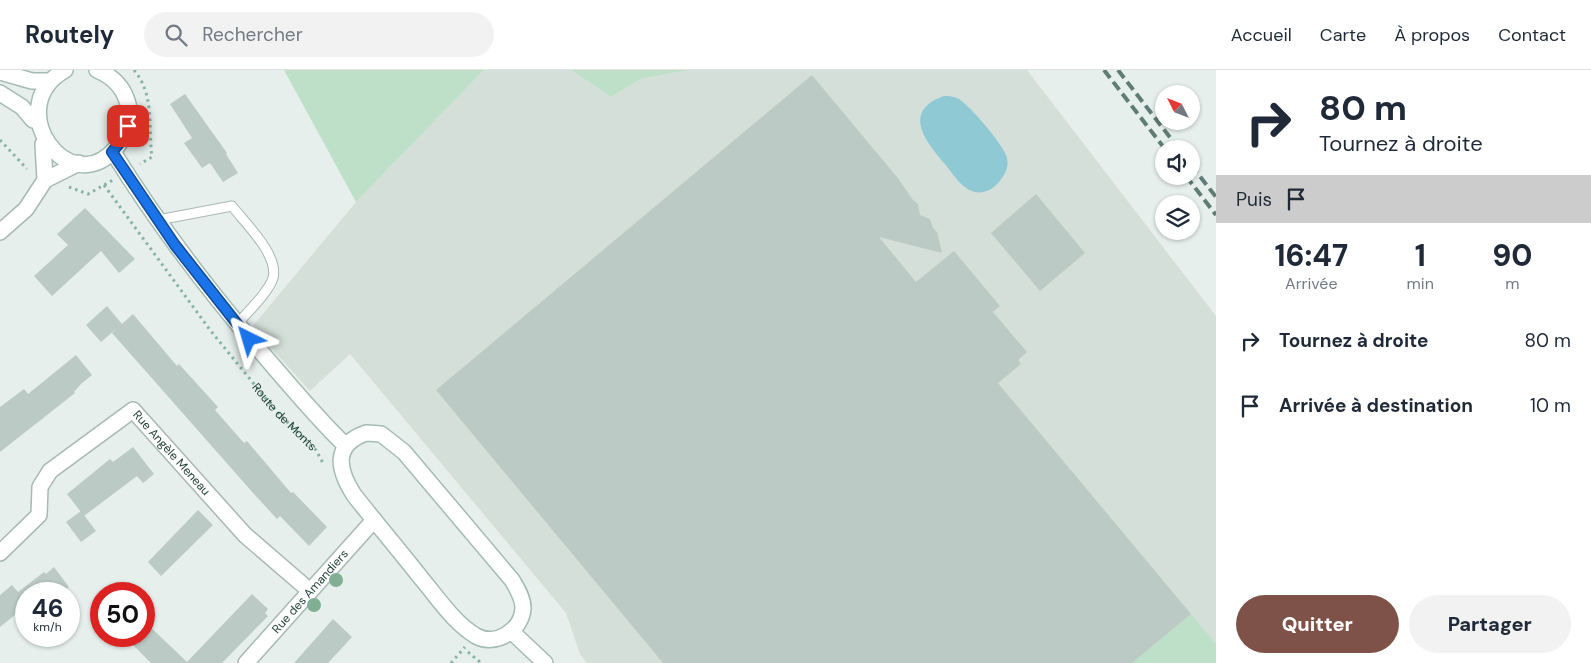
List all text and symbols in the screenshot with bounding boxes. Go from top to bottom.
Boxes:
search box [144,12,494,57]
text: Routely [25,19,114,50]
icon: search [162,21,190,49]
text: Rechercher [202,22,303,47]
text: Accueil [1231,23,1292,47]
text: Carte [1320,23,1366,47]
text: À propos [1394,23,1470,47]
text: Contact [1498,23,1566,47]
north arrow [1155,85,1200,130]
map controls [1155,85,1200,240]
text: 80 m [1319,85,1407,131]
icon: right [1236,90,1301,155]
pin [107,105,149,147]
icon: arrive [114,112,142,140]
text: Tournez à droite [1319,129,1483,158]
button: sound [1155,140,1200,185]
icon: arrive [1282,185,1310,213]
text: Puis [1236,187,1272,212]
button: layers [1155,195,1200,240]
text: 16:47 [1274,236,1348,275]
text: 1 [1415,236,1426,275]
text: 90 [1492,236,1533,275]
text: Arrivée [1285,273,1338,294]
text: min [1407,273,1434,294]
text: m [1505,273,1520,294]
position arrow [222,312,274,364]
icon: right [1236,327,1264,355]
text: Tournez à droite [1279,328,1429,353]
text: 80 m [1524,328,1571,353]
street label: Route de Monts [248,380,320,454]
icon: arrive [1236,392,1264,420]
text: Arrivée à destination [1279,393,1473,418]
text: 10 m [1530,393,1571,418]
street label: Rue Angèle Meneau [129,407,214,499]
street label: Rue des Amandiers [268,546,352,637]
speed limit sign: 50 [90,582,155,647]
text: 46 [31,592,64,625]
button: Quitter [1236,595,1399,653]
button: Partager [1409,595,1571,653]
text: km/h [33,619,62,635]

